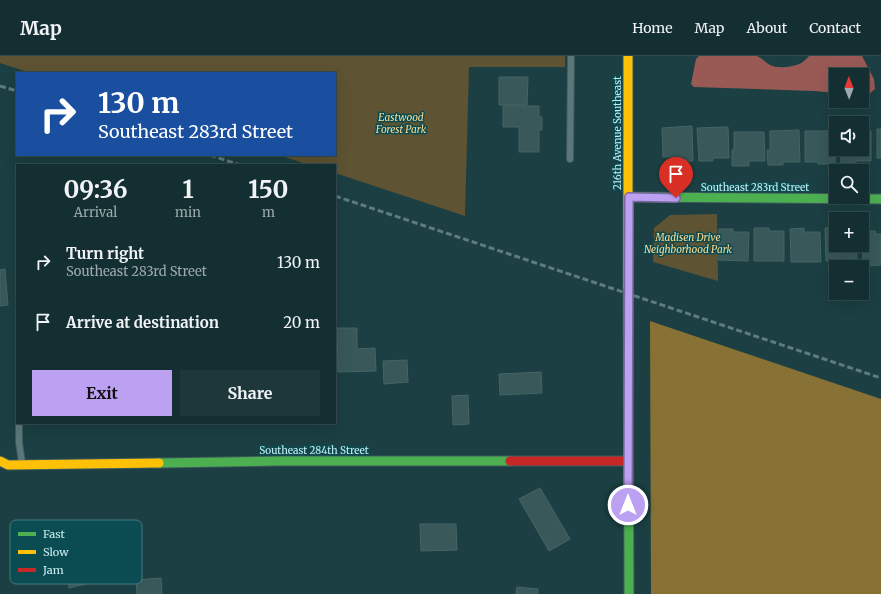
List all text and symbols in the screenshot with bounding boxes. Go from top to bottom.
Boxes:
text: Map [20,16,62,40]
text: Home [632,19,673,37]
text: Map [695,19,724,37]
text: About [746,19,787,37]
text: Contact [809,19,861,37]
north arrow [829,68,869,108]
map controls [829,68,869,300]
street label: 216th Avenue Southeast [611,76,624,190]
text: 130 m [98,85,180,121]
icon: right [32,88,84,140]
park label: Eastwood Forest Park [375,111,427,136]
button: sound [829,116,869,156]
text: Southeast 283rd Street [98,120,293,143]
pin [659,157,693,198]
icon: arrive [665,163,687,185]
button: search [829,164,869,204]
text: 09:36 [63,174,128,205]
text: 1 [182,174,194,205]
text: 150 [248,174,288,205]
street label: Southeast 283rd Street [701,181,809,194]
text: Arrival [74,204,117,221]
text: min [175,204,201,221]
text: m [262,204,275,221]
button: + [829,212,869,252]
park label: Madisen Drive Neighborhood Park [644,231,733,256]
text: Turn right [66,244,144,263]
icon: right [32,251,54,273]
text: 130 m [277,253,320,272]
button: − [829,260,869,300]
text: Southeast 283rd Street [66,263,207,280]
icon: arrive [32,311,54,333]
text: Arrive at destination [66,313,219,332]
text: 20 m [283,313,320,332]
button: Exit [32,370,172,416]
button: Share [180,370,320,416]
street label: Southeast 284th Street [259,444,369,457]
position arrow [607,484,649,526]
legend [10,520,142,584]
text: Fast [43,527,66,541]
text: Slow [43,545,69,559]
text: Jam [42,563,64,577]

